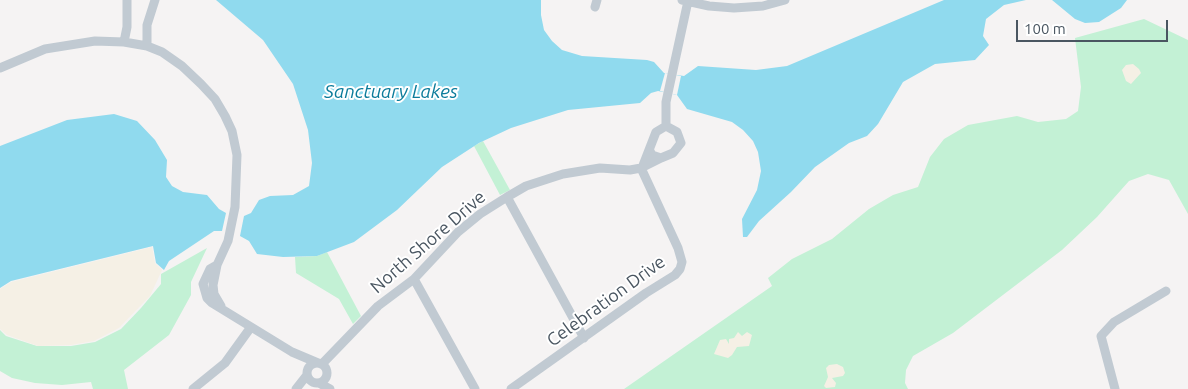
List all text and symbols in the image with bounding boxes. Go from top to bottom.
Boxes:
scale bar [1018,10,1170,42]
text: 100 m [1024,20,1066,37]
water label: Sanctuary Lakes [324,81,458,103]
street label: North Shore Drive [366,186,490,298]
street label: Celebration Drive [543,251,669,351]

